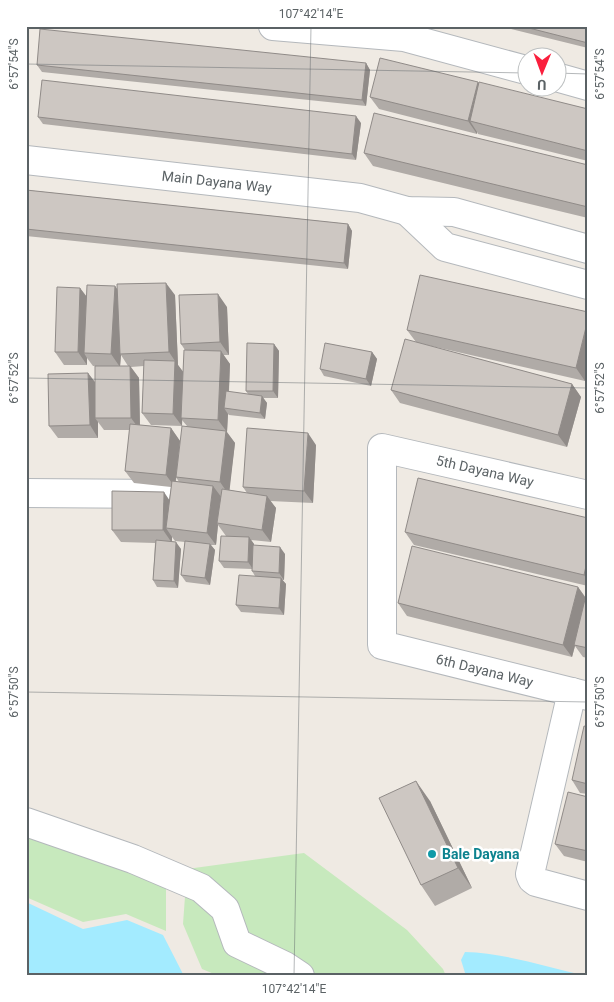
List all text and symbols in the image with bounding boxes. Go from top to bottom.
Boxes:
text: 107°42'14"E [279,7,343,21]
text: 6°57'54"S [7,38,21,90]
north arrow [516,48,566,98]
text: 6°57'54"S [593,48,607,100]
text: U [537,77,547,93]
street label: Main Dayana Way [161,168,273,196]
text: 6°57'52"S [7,352,21,404]
text: 6°57'52"S [593,362,607,414]
street label: 5th Dayana Way [435,452,536,490]
street label: 6th Dayana Way [434,651,535,690]
text: 6°57'50"S [7,666,21,718]
text: 6°57'50"S [593,676,607,728]
place label: Bale Dayana [442,846,520,862]
marker: Bale Dayana [426,848,438,860]
text: 107°42'14"E [262,982,326,996]

